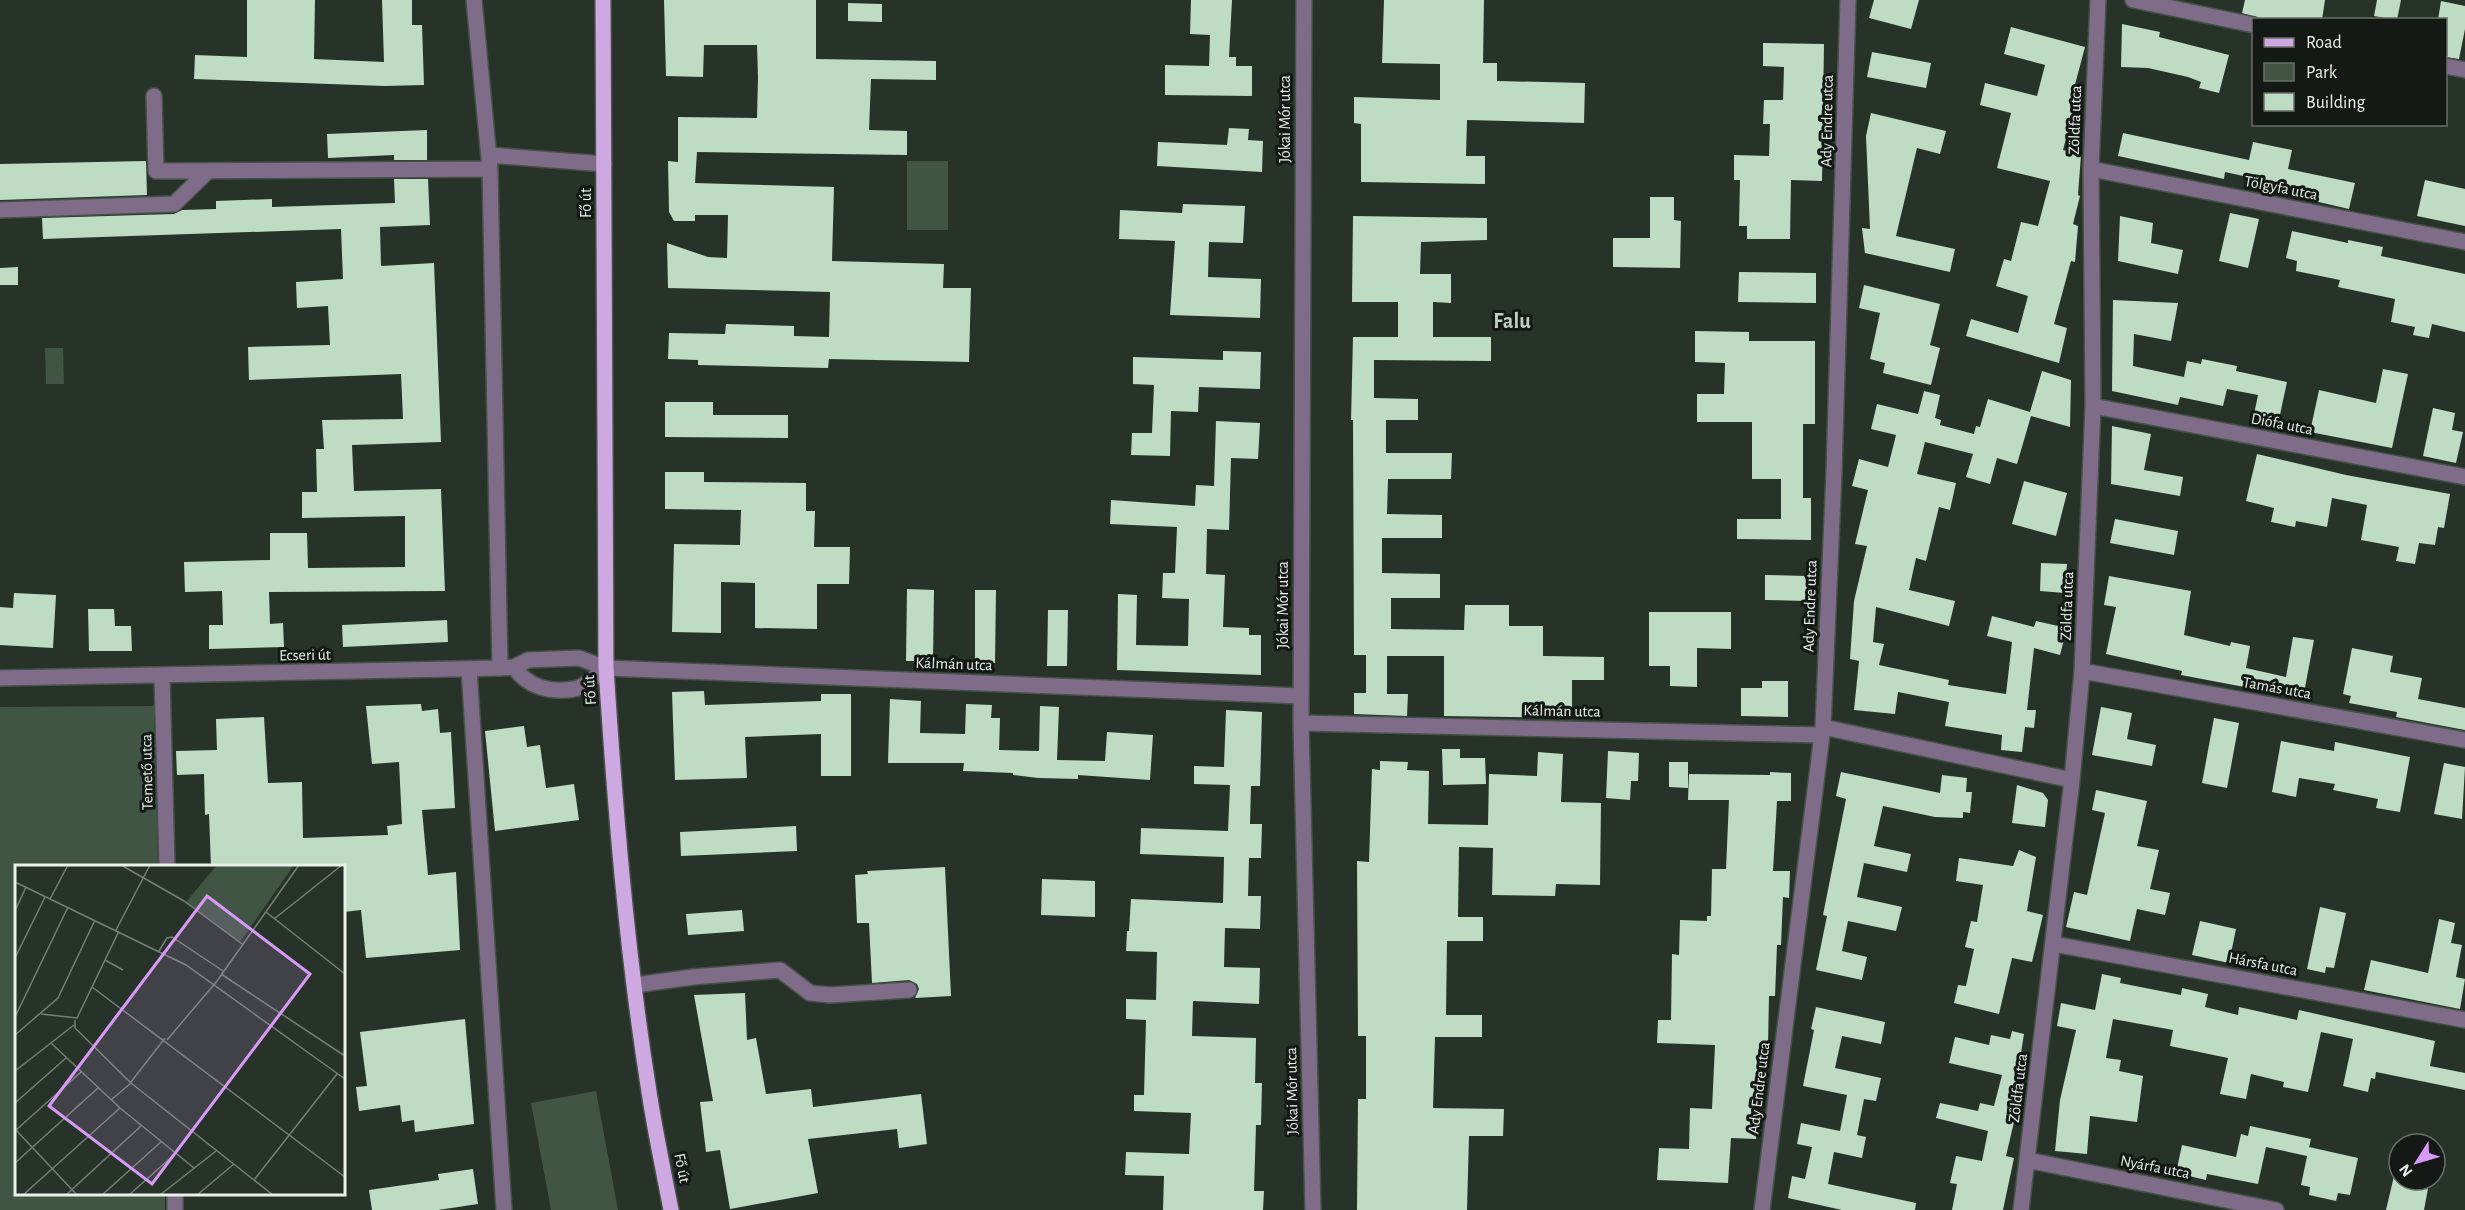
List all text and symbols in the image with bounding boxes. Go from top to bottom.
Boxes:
legend [2252,18,2447,126]
text: Road [2306,34,2342,52]
text: Park [2306,64,2338,82]
street label: Jókai Mór utca [1277,75,1293,163]
street label: Ady Endre utca [1818,75,1837,167]
street label: Zöldfa utca [2066,85,2084,155]
text: Building [2306,94,2366,112]
street label: Tölgyfa utca [2243,173,2319,204]
street label: Fő út [578,188,594,218]
district label: Falu [1493,310,1531,332]
street label: Diófa utca [2250,410,2314,438]
street label: Ady Endre utca [1800,560,1821,652]
street label: Jókai Mór utca [1275,561,1291,649]
street label: Zöldfa utca [2058,571,2076,641]
street label: Ecseri út [279,647,331,663]
street label: Kálmán utca [915,655,993,673]
street label: Fő út [581,674,599,706]
street label: Tamás utca [2242,674,2312,702]
street label: Kálmán utca [1523,702,1601,720]
street label: Temető utca [138,734,156,810]
inset map [15,865,345,1195]
street label: Hársfa utca [2227,949,2299,979]
street label: Ady Endre utca [1745,1041,1774,1135]
street label: Jókai Mór utca [1283,1047,1301,1135]
street label: Zöldfa utca [2006,1053,2030,1123]
north arrow [2387,1132,2447,1192]
street label: Fő út [671,1152,693,1184]
street label: Nyárfa utca [2119,1152,2191,1183]
text: N [2396,1161,2416,1180]

